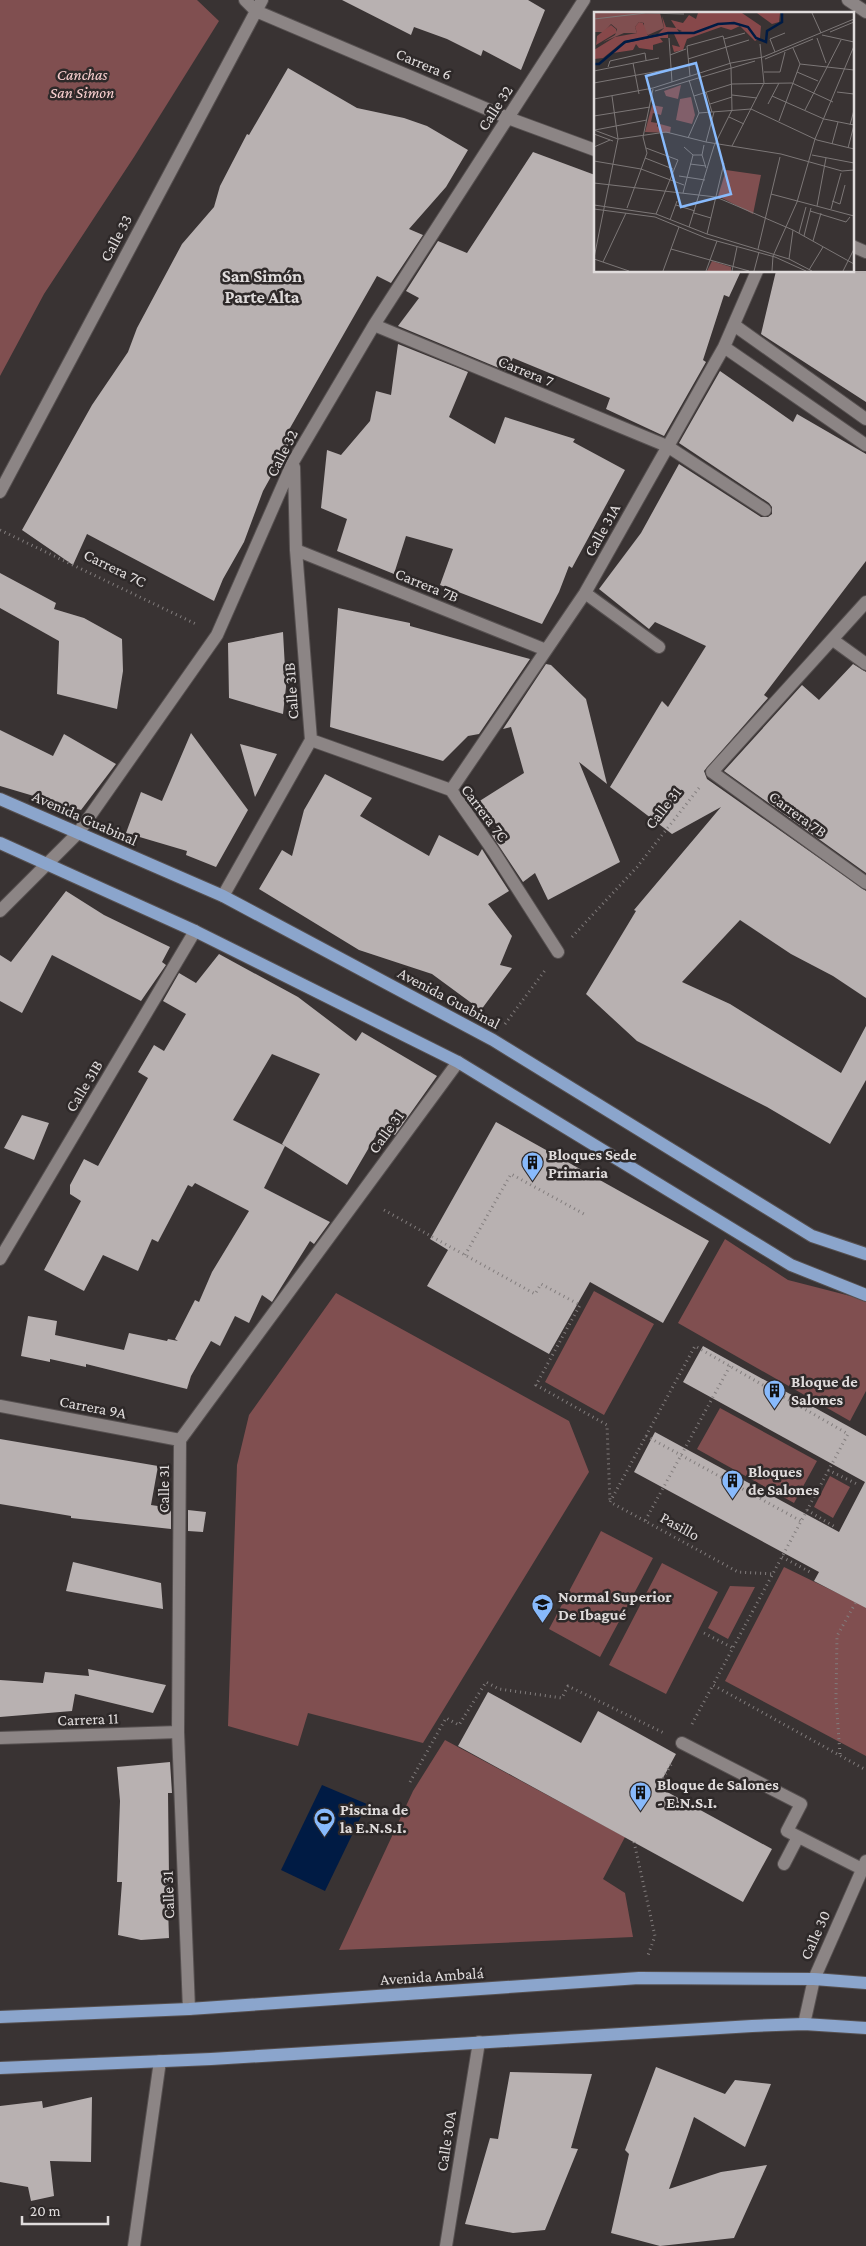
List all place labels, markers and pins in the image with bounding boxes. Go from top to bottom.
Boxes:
place label: Bloques Sede Primaria [548,1146,637,1181]
building icon: Bloques Sede Primaria [520,1151,544,1182]
place label: Bloque de Salones [791,1373,858,1408]
building icon: Bloque de Salones [763,1378,787,1409]
place label: Bloques de Salones [748,1463,820,1498]
building icon: Bloques de Salones [720,1468,744,1499]
place label: Normal Superior De Ibagué [558,1588,672,1623]
school or university icon: Normal Superior De Ibagué [530,1593,554,1624]
place label: Bloque de Salones - E.N.S.I. [657,1776,779,1811]
building icon: Bloque de Salones - E.N.S.I. [629,1781,653,1812]
place label: Piscina de la E.N.S.I. [340,1801,409,1836]
sports icon: Piscina de la E.N.S.I. [312,1806,336,1837]

